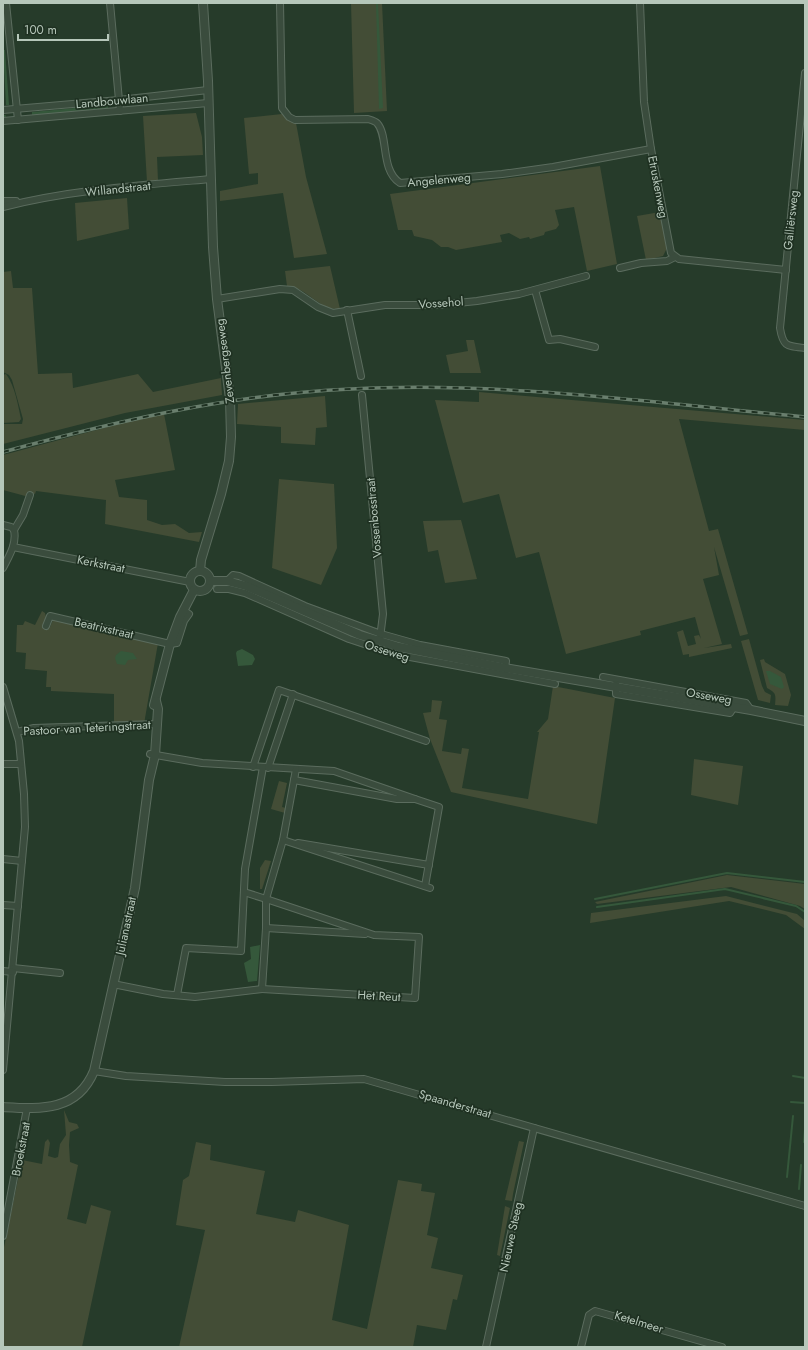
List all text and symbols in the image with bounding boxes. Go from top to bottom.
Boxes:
scale bar [18,16,108,42]
text: 100 m [24,21,57,39]
street label: Landbouwlaan [75,89,149,113]
street label: Etruskenweg [643,154,673,220]
street label: Angelenweg [407,168,471,192]
street label: Willandstraat [84,177,152,201]
street label: Galliërsweg [779,189,803,251]
street label: Vossehol [418,292,464,314]
street label: Zevenbergseweg [211,318,239,404]
street label: Vossenbosstraat [362,477,386,559]
street label: Kerkstraat [76,551,127,577]
street label: Beatrixstraat [73,612,135,644]
street label: Osseweg [362,636,412,666]
street label: Osseweg [685,683,733,709]
street label: Pastoor van Teteringstraat [23,716,151,740]
street label: Julianastraat [111,895,141,959]
street label: Het Reut [357,986,401,1006]
street label: Spaanderstraat [417,1085,493,1123]
street label: Broekstraat [7,1120,35,1178]
street label: Nieuwe Steeg [495,1200,527,1274]
street label: Ketelmeer [612,1306,667,1338]

